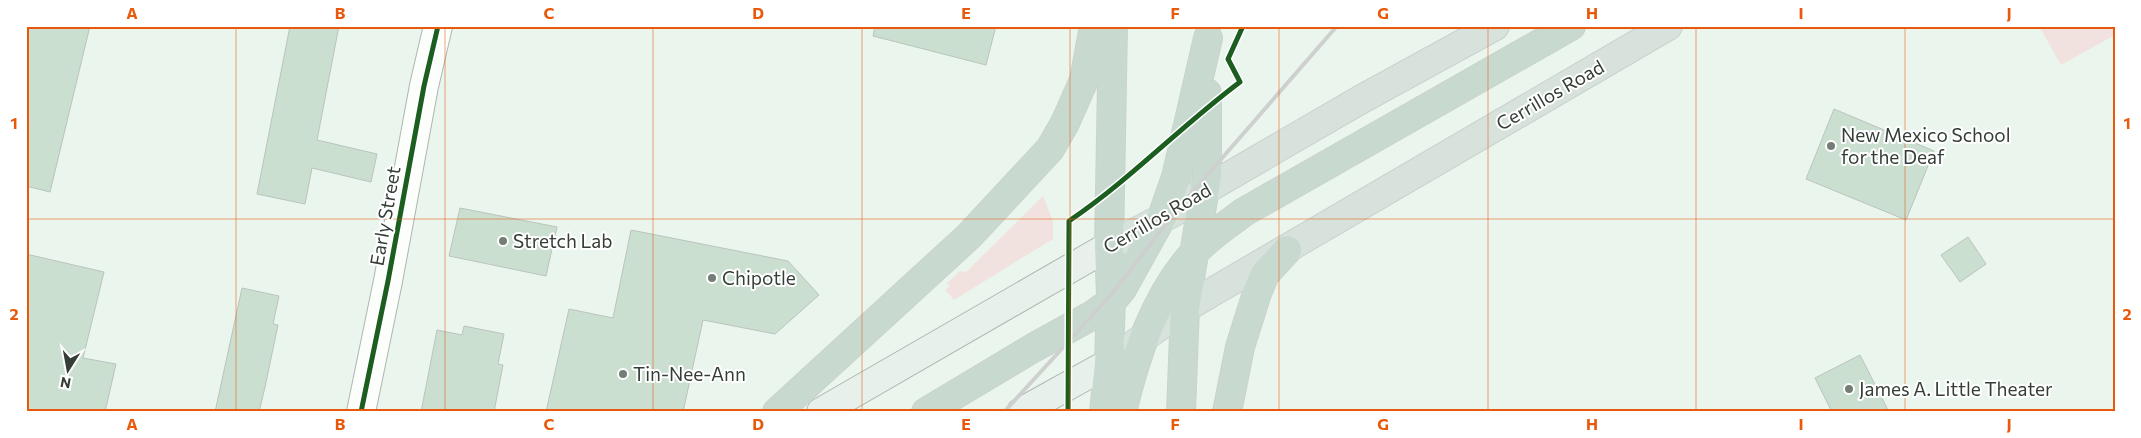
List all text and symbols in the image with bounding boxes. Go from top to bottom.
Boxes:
text: A [126,3,138,22]
text: B [335,3,346,22]
text: C [544,3,555,22]
text: D [752,3,764,22]
text: E [961,3,971,22]
text: F [1170,3,1180,22]
text: G [1377,3,1389,22]
text: H [1586,3,1598,22]
text: I [1798,3,1804,22]
text: J [2006,3,2012,22]
street label: Cerrillos Road [1492,54,1608,135]
text: 1 [10,113,18,132]
text: 1 [2123,113,2131,132]
place label: New Mexico School for the Deaf [1841,123,2010,168]
marker: New Mexico School for the Deaf [1825,140,1837,152]
street label: Early Street [364,164,405,268]
street label: Cerrillos Road [1099,177,1215,258]
place label: Stretch Lab [513,229,613,252]
marker: Stretch Lab [497,235,509,247]
place label: Chipotle [722,266,796,289]
marker: Chipotle [706,272,718,284]
text: 2 [9,304,19,323]
text: 2 [2122,304,2132,323]
north arrow [42,346,92,396]
place label: Tin-Nee-Ann [633,362,746,385]
marker: Tin-Nee-Ann [617,368,629,380]
text: N [59,374,72,393]
place label: James A. Little Theater [1859,377,2053,400]
marker: James A. Little Theater [1843,383,1855,395]
text: A [126,414,138,433]
text: B [335,414,346,433]
text: C [544,414,555,433]
text: D [752,414,764,433]
text: E [961,414,971,433]
text: F [1170,414,1180,433]
text: G [1377,414,1389,433]
text: H [1586,414,1598,433]
text: I [1798,414,1804,433]
text: J [2006,414,2012,433]

